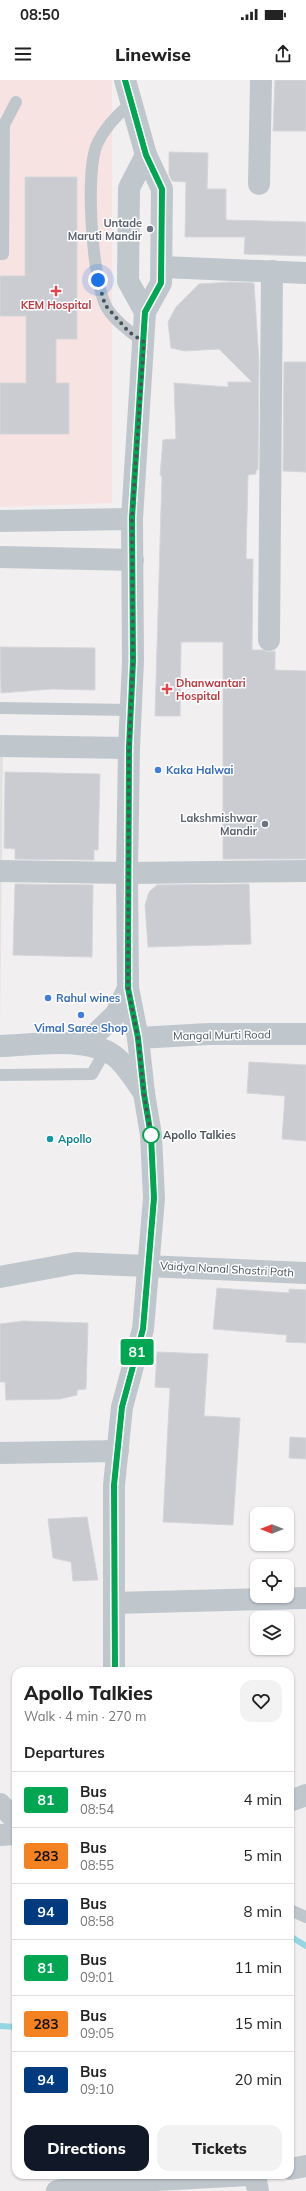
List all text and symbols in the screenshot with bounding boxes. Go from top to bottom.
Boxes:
text: 08:50 [20,5,60,24]
icon: menu [12,43,34,65]
text: Linewise [115,43,191,66]
icon: share [272,43,294,65]
place label: Untade Maruti Mandir [68,216,143,243]
marker: Untade Maruti Mandir [145,224,155,234]
your location [88,270,108,290]
marker: KEM Hospital [50,285,62,297]
place label: KEM Hospital [21,298,91,312]
place label: Dhanwantari Hospital [176,676,246,703]
marker: Dhanwantari Hospital [161,683,173,695]
place label: Kaka Halwai [166,763,234,777]
marker: Kaka Halwai [153,765,163,775]
place label: Lakshmishwar Mandir [180,811,258,838]
marker: Lakshmishwar Mandir [260,819,270,829]
place label: Rahul wines [56,991,121,1005]
marker: Rahul wines [43,993,53,1003]
marker: Vimal Saree Shop [76,1010,86,1020]
place label: Vimal Saree Shop [33,1021,128,1035]
street label: Mangal Murti Road [173,1027,271,1043]
marker: Apollo Talkies [142,1126,160,1144]
place label: Apollo Talkies [163,1128,236,1142]
place label: Apollo [58,1132,92,1146]
marker: Apollo [45,1134,55,1144]
street label: Vaidya Nanal Shastri Path [160,1259,294,1279]
line badge: 81 [119,1339,155,1365]
text: 81 [129,1343,145,1361]
north arrow [250,1507,294,1551]
map controls [250,1507,294,1655]
button: locate [250,1559,294,1603]
button: layers [250,1611,294,1655]
button: heart [240,1680,282,1722]
text: Apollo Talkies [24,1681,153,1705]
text: Walk · 4 min · 270 m [24,1708,146,1724]
text: Departures [24,1743,105,1762]
text: Bus [80,1782,107,1801]
text: 4 min [244,1790,282,1809]
text: 81 [38,1791,54,1809]
text: 08:54 [80,1801,114,1817]
text: Bus [80,1838,107,1857]
text: 5 min [244,1846,282,1865]
text: 283 [33,1847,59,1865]
text: 08:55 [80,1857,114,1873]
text: Bus [80,1894,107,1913]
text: 8 min [244,1902,282,1921]
text: 94 [38,1903,54,1921]
text: 08:58 [80,1913,114,1929]
text: Bus [80,1950,107,1969]
text: 11 min [235,1958,282,1977]
text: 81 [38,1959,54,1977]
text: 09:01 [80,1969,114,1985]
text: Bus [80,2006,107,2025]
text: 15 min [235,2014,282,2033]
text: 283 [33,2015,59,2033]
text: 09:05 [80,2025,114,2041]
text: Bus [80,2062,107,2081]
text: 20 min [235,2070,282,2089]
text: 94 [38,2071,54,2089]
text: 09:10 [80,2081,114,2097]
button: Directions [24,2125,149,2171]
button: Tickets [157,2125,282,2171]

